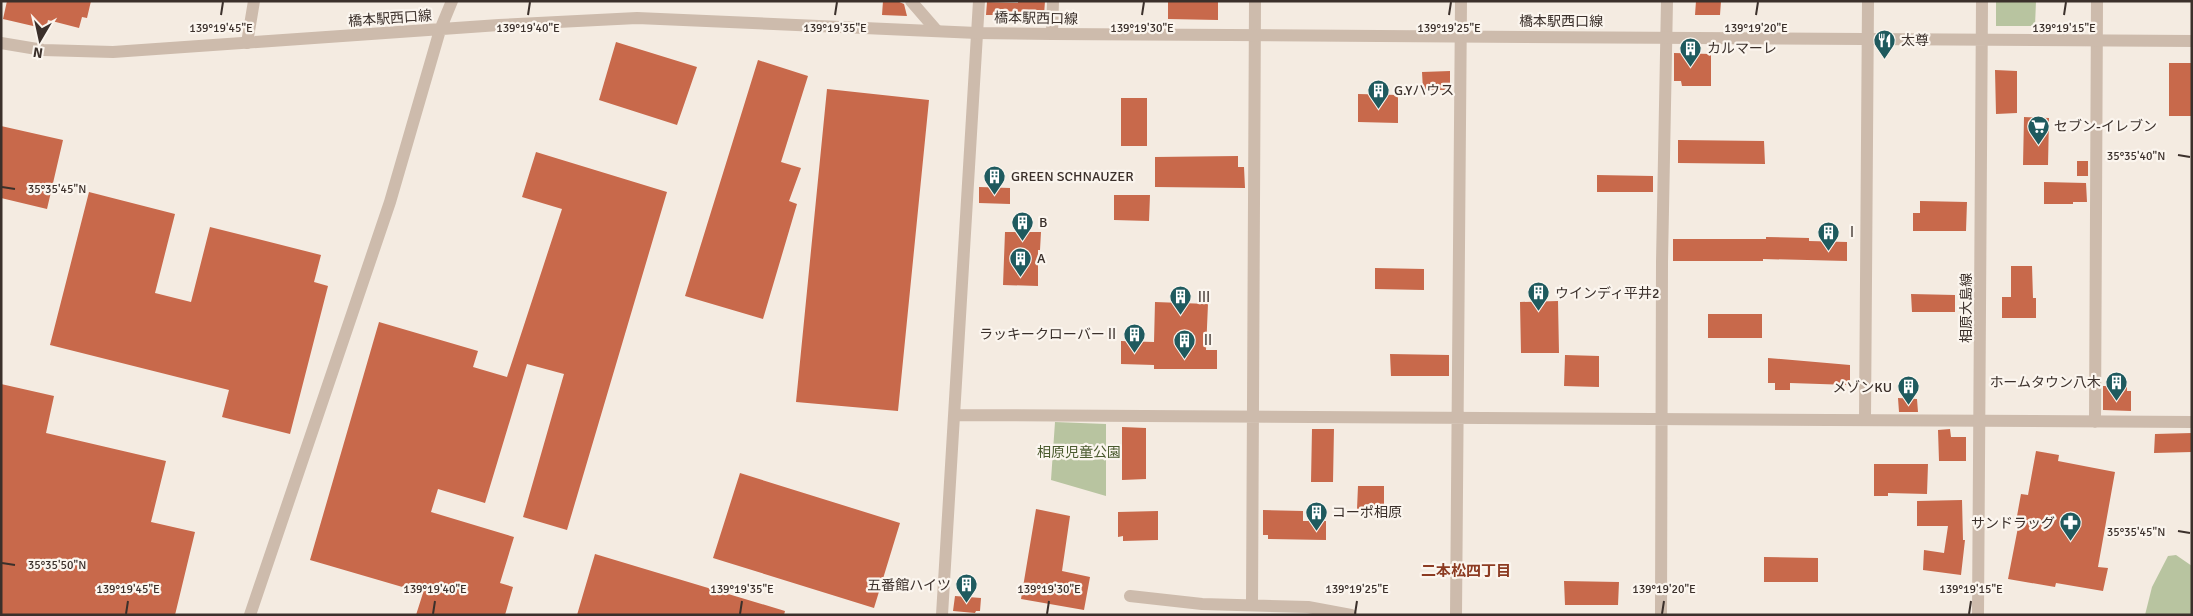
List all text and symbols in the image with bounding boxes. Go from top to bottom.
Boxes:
street label: 橋本駅西口線 [348,7,433,30]
street label: 橋本駅西口線 [994,9,1078,28]
street label: 橋本駅西口線 [1519,13,1603,30]
north arrow [15,15,65,65]
text: 139°19'45"E [189,21,253,36]
text: 139°19'40"E [496,21,560,36]
text: 139°19'35"E [803,21,867,36]
text: 139°19'30"E [1110,21,1174,36]
text: 139°19'25"E [1417,21,1481,36]
text: 139°19'20"E [1724,21,1788,36]
text: 139°19'15"E [2032,21,2096,36]
restaurant icon: 太尊 [1873,28,1897,59]
place label: 太尊 [1901,32,1929,49]
building icon: カルマーレ [1679,36,1703,67]
place label: カルマーレ [1707,40,1777,57]
text: N [32,43,44,62]
building icon: G.Yハウス [1366,78,1390,109]
place label: G.Yハウス [1394,82,1454,99]
supermarket icon: セブン-イレブン [2026,114,2050,145]
place label: セブン-イレブン [2054,118,2157,135]
text: 35°35'40"N [2107,149,2165,164]
building icon: GREEN SCHNAUZER [983,164,1007,195]
place label: GREEN SCHNAUZER [1011,168,1134,185]
text: 35°35'45"N [28,182,86,197]
building icon: B [1011,210,1035,241]
place label: B [1039,214,1047,231]
building icon: Ⅰ [1817,220,1841,251]
place label: Ⅰ [1845,224,1859,241]
building icon: A [1009,246,1033,277]
place label: A [1037,250,1046,267]
street label: 相原大島線 [1958,273,1975,343]
building icon: ウインディ平井2 [1527,281,1551,312]
building icon: Ⅲ [1169,285,1193,316]
place label: ウインディ平井2 [1555,285,1660,302]
place label: Ⅲ [1197,289,1211,306]
building icon: ラッキークローバーⅡ [1123,322,1147,353]
place label: ラッキークローバーⅡ [979,326,1119,343]
building icon: Ⅱ [1173,328,1197,359]
place label: Ⅱ [1201,332,1215,349]
building icon: ホームタウン八木 [2105,370,2129,401]
place label: ホームタウン八木 [1989,374,2101,391]
building icon: メゾンKU [1896,375,1920,406]
place label: メゾンKU [1832,379,1892,396]
park label: 相原児童公園 [1037,444,1121,461]
building icon: コーポ相原 [1304,500,1328,531]
place label: コーポ相原 [1332,504,1402,521]
pharmacy icon: サンドラッグ [2059,511,2083,542]
place label: サンドラッグ [1971,515,2055,532]
text: 35°35'45"N [2107,525,2165,540]
text: 35°35'50"N [28,558,86,573]
district label: 二本松四丁目 [1421,562,1511,580]
building icon: 五番館ハイツ [955,573,979,604]
place label: 五番館ハイツ [867,577,951,594]
text: 139°19'45"E [96,582,160,597]
text: 139°19'40"E [403,582,467,597]
text: 139°19'35"E [710,582,774,597]
text: 139°19'30"E [1017,582,1081,597]
text: 139°19'25"E [1325,582,1389,597]
text: 139°19'20"E [1632,582,1696,597]
text: 139°19'15"E [1939,582,2003,597]

